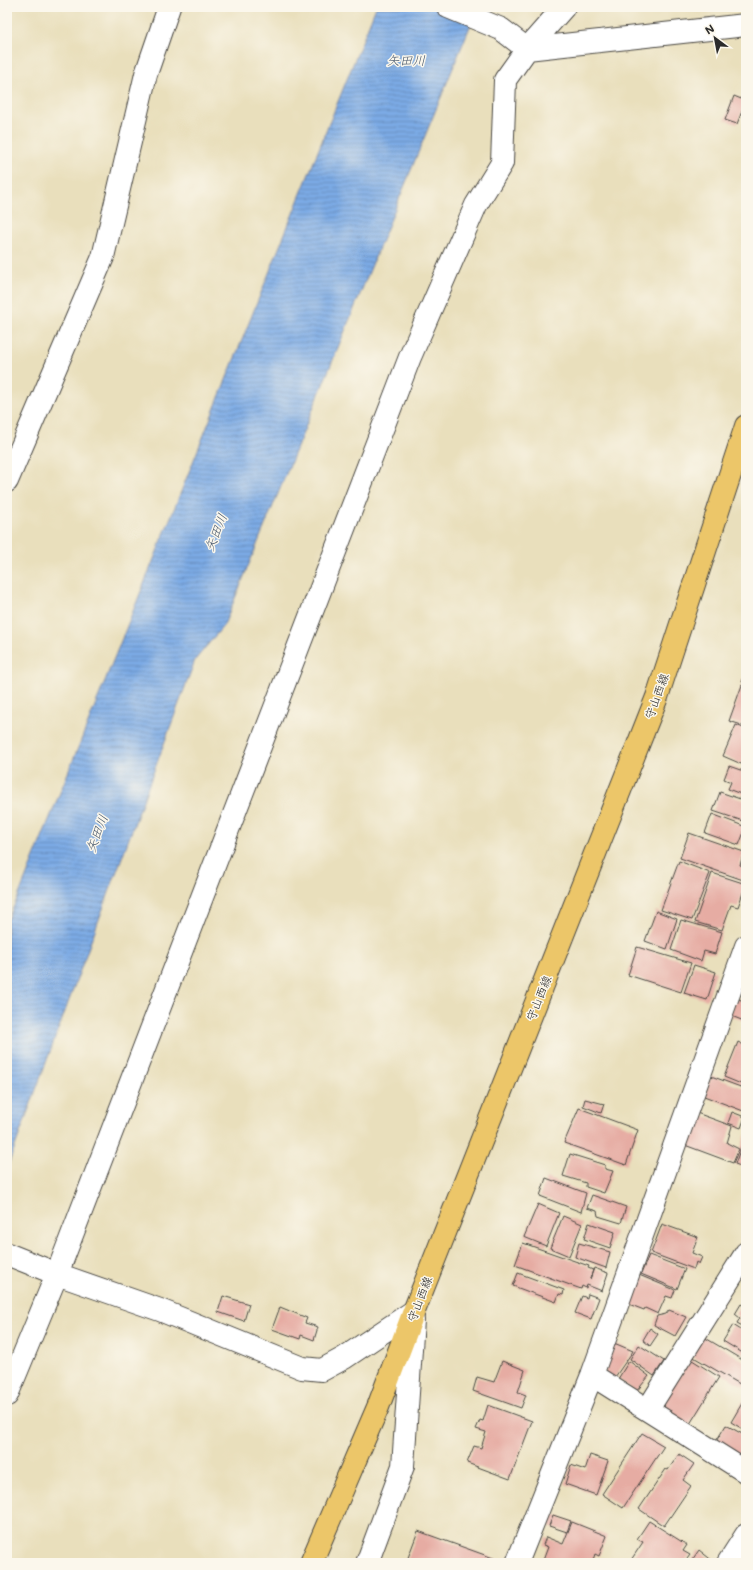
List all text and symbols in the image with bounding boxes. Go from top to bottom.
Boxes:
north arrow [695,18,735,58]
text: N [702,21,717,38]
water label: 矢田川 [386,51,426,68]
water label: 矢田川 [200,511,230,553]
street label: 守山西線 [640,671,672,721]
water label: 矢田川 [81,812,111,854]
street label: 守山西線 [522,973,554,1023]
street label: 守山西線 [403,1274,435,1324]

